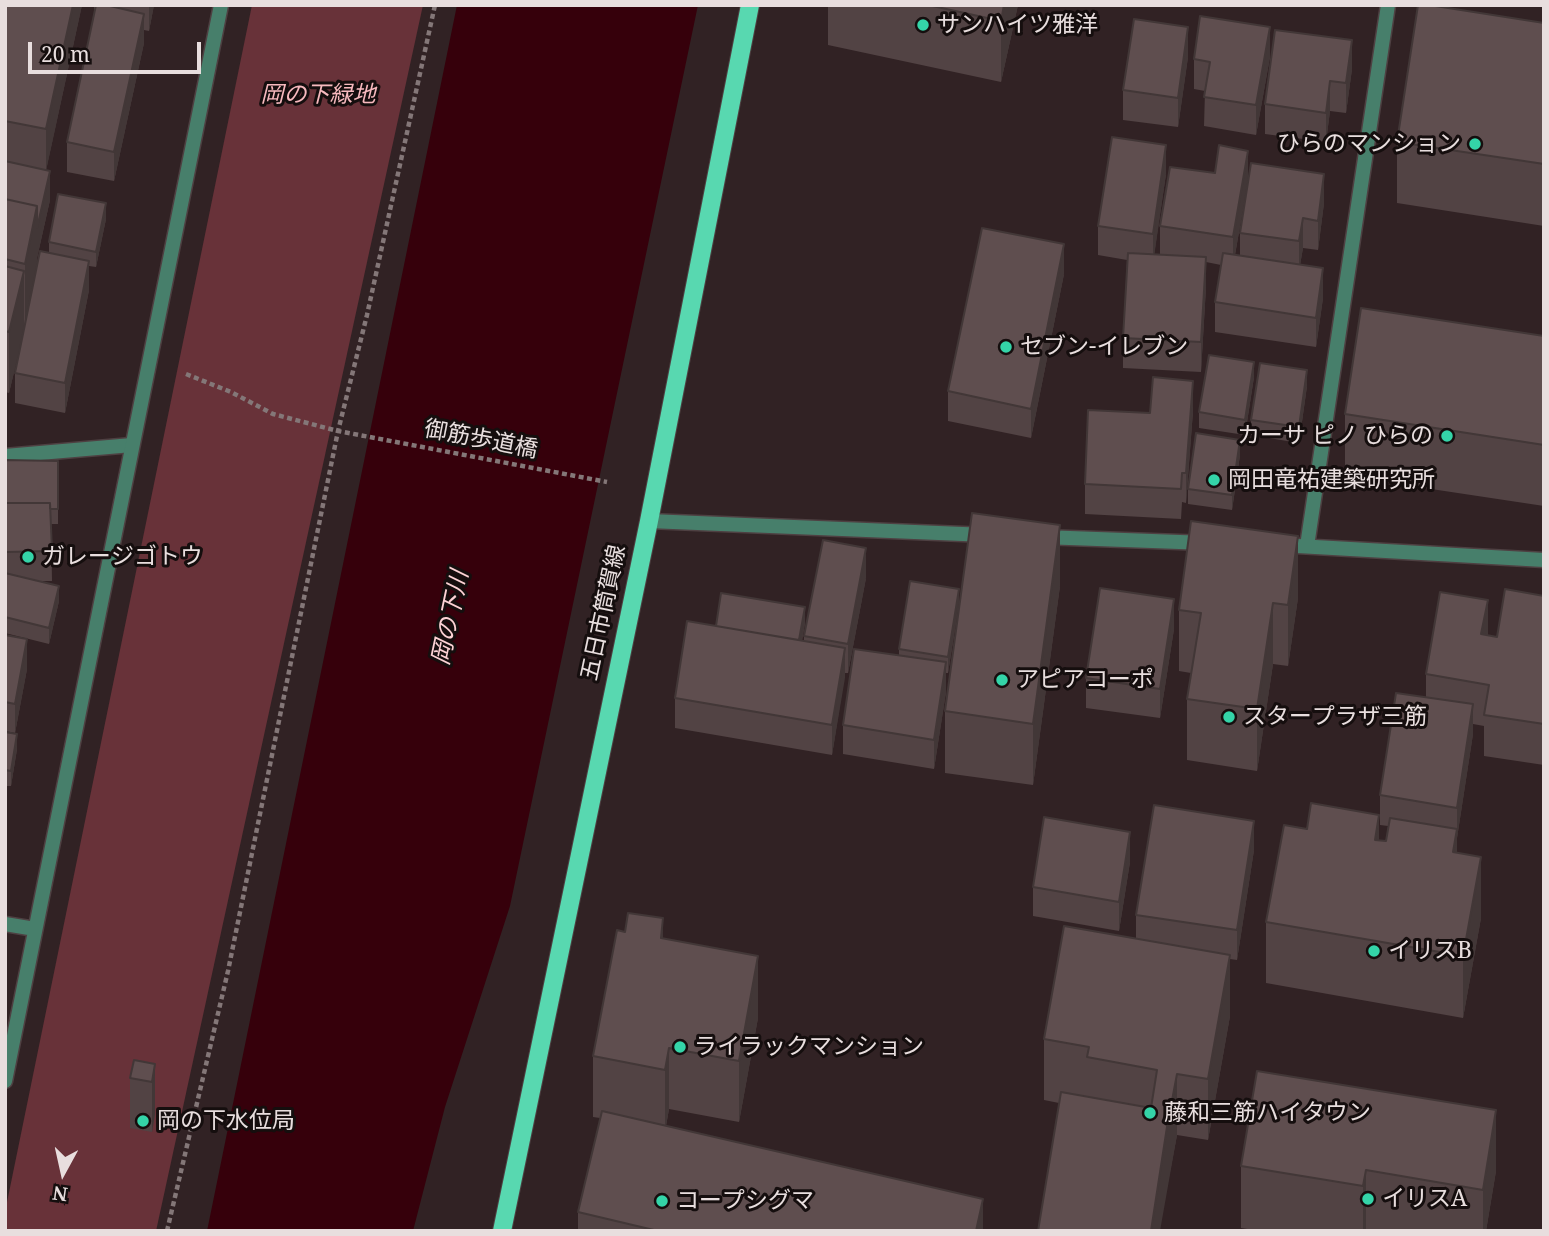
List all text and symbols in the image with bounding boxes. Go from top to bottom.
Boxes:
place label: サンハイツ雅洋 [937,11,1098,39]
marker: サンハイツ雅洋 [915,17,931,33]
scale bar [32,28,205,72]
text: 20 m [41,40,90,68]
park label: 岡の下緑地 [261,81,375,109]
place label: ひらのマンション [1277,130,1461,158]
marker: ひらのマンション [1467,136,1483,152]
place label: セブン-イレブン [1020,333,1188,361]
marker: セブン-イレブン [998,339,1014,355]
street label: 御筋歩道橋 [422,415,540,465]
place label: カーサ ピノ ひらの [1237,422,1433,450]
marker: カーサ ピノ ひらの [1439,428,1455,444]
place label: 岡田竜祐建築研究所 [1228,466,1435,494]
marker: 岡田竜祐建築研究所 [1206,472,1222,488]
place label: ガレージゴトウ [42,543,203,571]
street label: 五日市筒賀線 [576,543,632,683]
marker: ガレージゴトウ [20,549,36,565]
water label: 岡の下川 [427,568,475,668]
place label: アピアコーポ [1016,666,1154,694]
marker: アピアコーポ [994,672,1010,688]
place label: スタープラザ三筋 [1243,703,1427,731]
marker: スタープラザ三筋 [1221,709,1237,725]
place label: イリスB [1388,937,1472,965]
marker: イリスB [1366,943,1382,959]
place label: ライラックマンション [694,1033,924,1061]
marker: ライラックマンション [672,1039,688,1055]
place label: 藤和三筋ハイタウン [1164,1099,1371,1127]
marker: 藤和三筋ハイタウン [1142,1105,1158,1121]
place label: 岡の下水位局 [157,1107,295,1135]
marker: 岡の下水位局 [135,1113,151,1129]
north arrow [28,1138,98,1208]
text: N [51,1180,69,1208]
place label: イリスA [1382,1185,1467,1213]
place label: コープシグマ [676,1187,814,1215]
marker: イリスA [1360,1191,1376,1207]
marker: コープシグマ [654,1193,670,1209]

